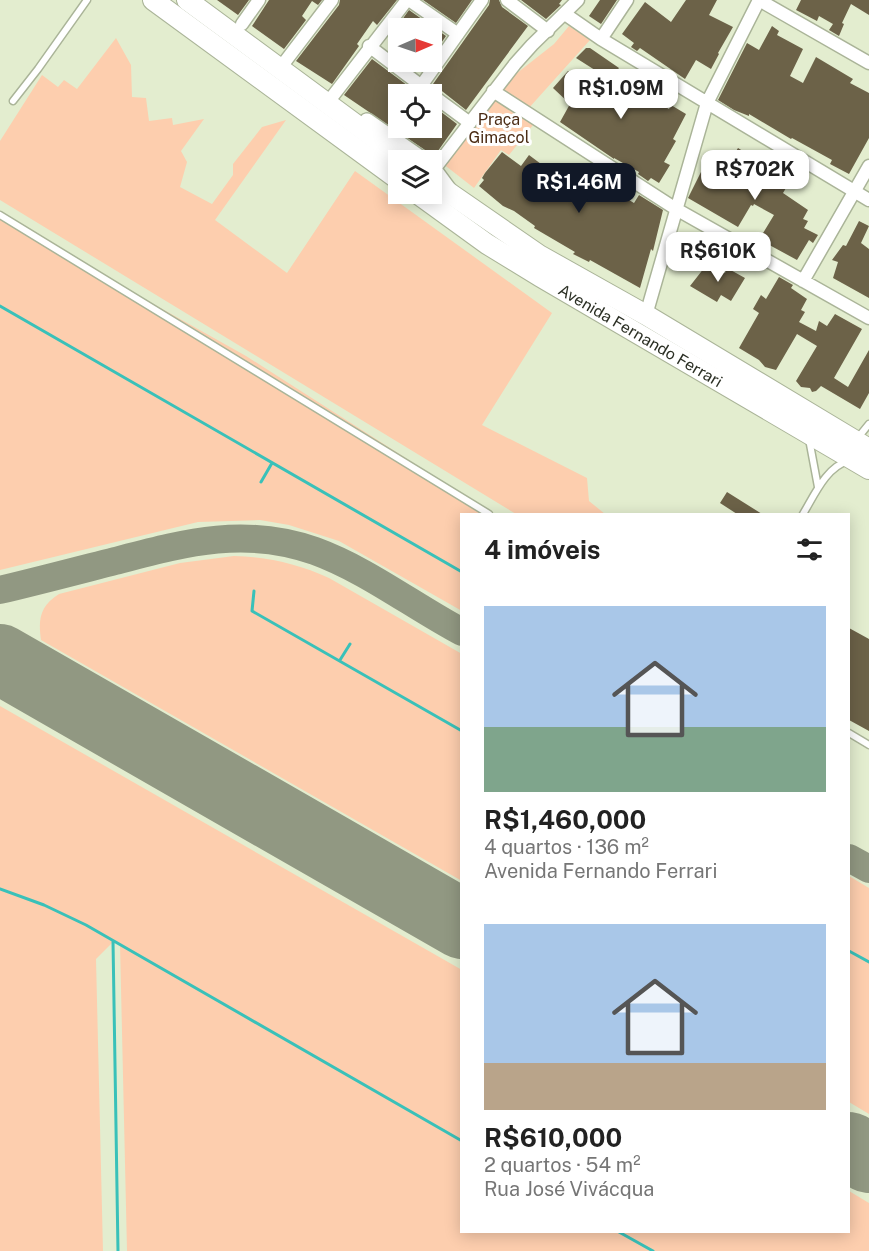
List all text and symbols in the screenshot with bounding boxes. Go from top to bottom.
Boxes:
north arrow [388,18,442,72]
map controls [388,18,442,204]
pin: R$1.09M [566,69,676,120]
text: R$1.09M [578,76,664,100]
button: locate [388,84,442,138]
park label: Praça Gimacol [469,110,530,147]
button: layers [388,150,442,204]
pin: R$702K [706,150,804,201]
text: R$702K [715,157,795,181]
pin: R$1.46M [524,163,634,214]
text: R$1.46M [536,170,622,194]
pin: R$610K [669,232,767,283]
text: R$610K [680,239,756,263]
street label: Avenida Fernando Ferrari [555,280,726,391]
icon: filters [793,533,826,566]
text: 4 imóveis [484,534,601,565]
icon: home [601,645,709,753]
text: R$1,460,000 [484,804,646,835]
text: 4 quartos · 136 m² [484,835,649,859]
text: Avenida Fernando Ferrari [484,859,717,883]
icon: home [601,963,709,1071]
text: R$610,000 [484,1122,622,1153]
text: 2 quartos · 54 m² [484,1153,641,1177]
text: Rua José Vivácqua [484,1177,654,1201]

